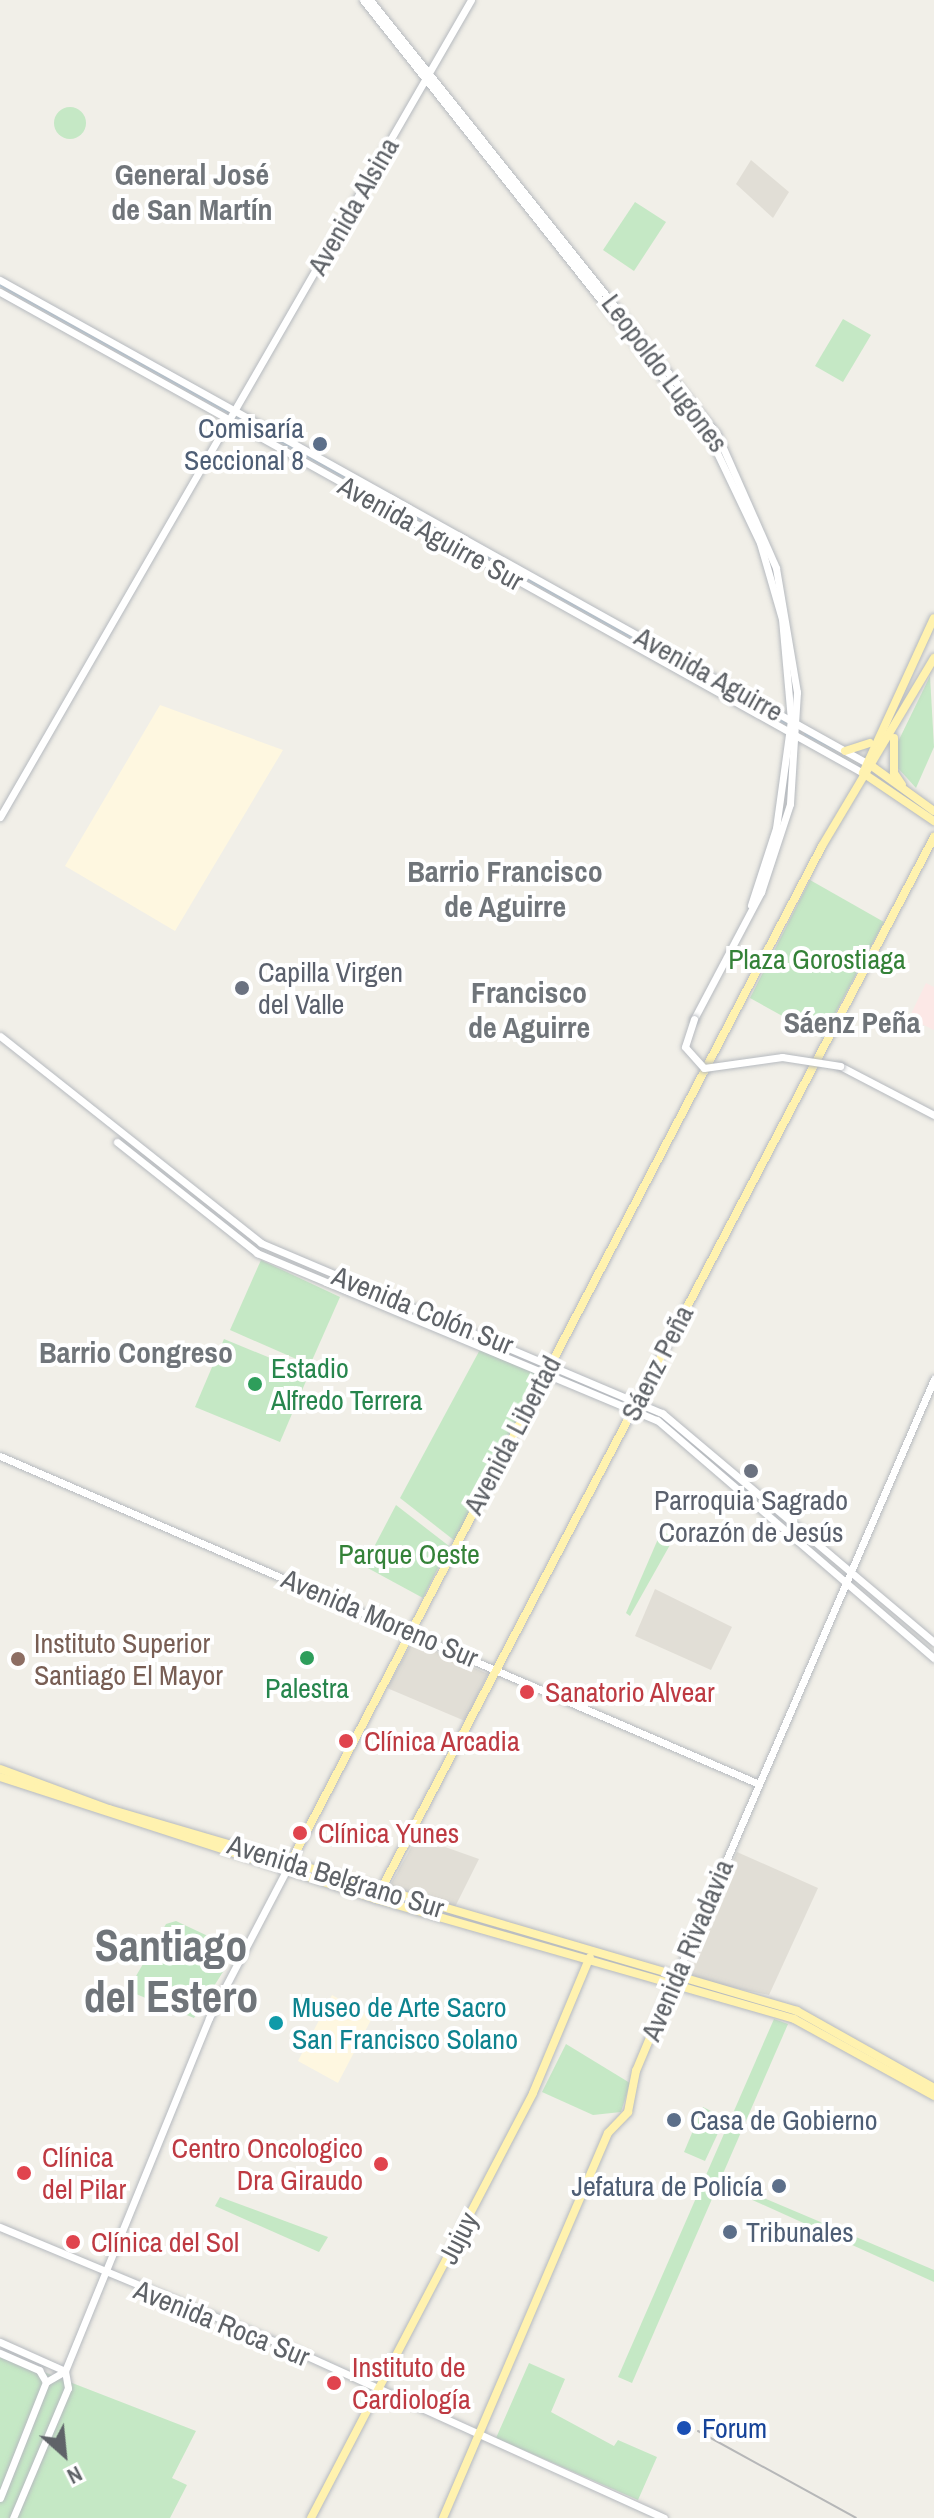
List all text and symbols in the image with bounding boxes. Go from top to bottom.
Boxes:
street label: Avenida Alsina [300,131,406,281]
district label: General José de San Martín [111,156,273,226]
street label: Leopoldo Lugones [595,287,735,459]
place label: Comisaría Seccional 8 [184,411,304,477]
marker: Comisaría Seccional 8 [311,435,329,453]
street label: Avenida Aguirre Sur [332,468,530,598]
street label: Avenida Aguirre [628,619,790,729]
district label: Barrio Francisco de Aguirre [407,853,603,924]
park label: Plaza Gorostiaga [728,942,906,976]
place label: Capilla Virgen del Valle [258,955,403,1021]
district label: Francisco de Aguirre [467,974,591,1044]
marker: Capilla Virgen del Valle [233,979,251,997]
district label: Sáenz Peña [784,1004,920,1040]
street label: Avenida Colón Sur [328,1258,518,1362]
street label: Sáenz Peña [614,1300,700,1426]
district label: Barrio Congreso [39,1334,233,1370]
street label: Avenida Libertad [456,1350,568,1520]
place label: Estadio Alfredo Terrera [271,1351,423,1417]
marker: Estadio Alfredo Terrera [246,1375,264,1393]
marker: Parroquia Sagrado Corazón de Jesús [742,1462,760,1480]
place label: Parroquia Sagrado Corazón de Jesús [654,1483,848,1549]
park label: Parque Oeste [338,1537,480,1571]
street label: Avenida Moreno Sur [277,1561,483,1675]
place label: Instituto Superior Santiago El Mayor [34,1626,223,1692]
marker: Palestra [298,1649,316,1667]
marker: Instituto Superior Santiago El Mayor [9,1650,27,1668]
place label: Palestra [265,1671,349,1705]
place label: Sanatorio Alvear [545,1675,716,1709]
marker: Sanatorio Alvear [516,1681,538,1703]
place label: Clínica Arcadia [364,1724,521,1758]
marker: Clínica Arcadia [335,1730,357,1752]
place label: Clínica Yunes [318,1816,460,1850]
marker: Clínica Yunes [289,1822,311,1844]
street label: Avenida Belgrano Sur [224,1827,448,1925]
street label: Avenida Rivadavia [634,1854,740,2046]
district label: Santiago del Estero [84,1920,258,2023]
place label: Museo de Arte Sacro San Francisco Solano [292,1990,518,2056]
marker: Museo de Arte Sacro San Francisco Solano [267,2014,285,2032]
place label: Casa de Gobierno [690,2103,878,2137]
marker: Casa de Gobierno [665,2111,683,2129]
place label: Centro Oncologico Dra Giraudo [172,2131,363,2197]
place label: Clínica del Pilar [42,2140,126,2206]
marker: Centro Oncologico Dra Giraudo [370,2153,392,2175]
marker: Clínica del Pilar [13,2162,35,2184]
place label: Jefatura de Policía [572,2169,763,2203]
marker: Jefatura de Policía [770,2177,788,2195]
street label: Jujuy [431,2206,485,2270]
place label: Tribunales [746,2215,854,2249]
marker: Tribunales [721,2223,739,2241]
place label: Clínica del Sol [91,2225,239,2259]
marker: Clínica del Sol [62,2231,84,2253]
street label: Avenida Roca Sur [130,2273,314,2373]
place label: Instituto de Cardiología [352,2350,471,2416]
marker: Instituto de Cardiología [323,2372,345,2394]
place label: Forum [702,2411,767,2445]
north arrow [24,2414,104,2494]
marker: Forum [673,2417,695,2439]
text: N [62,2459,88,2492]

